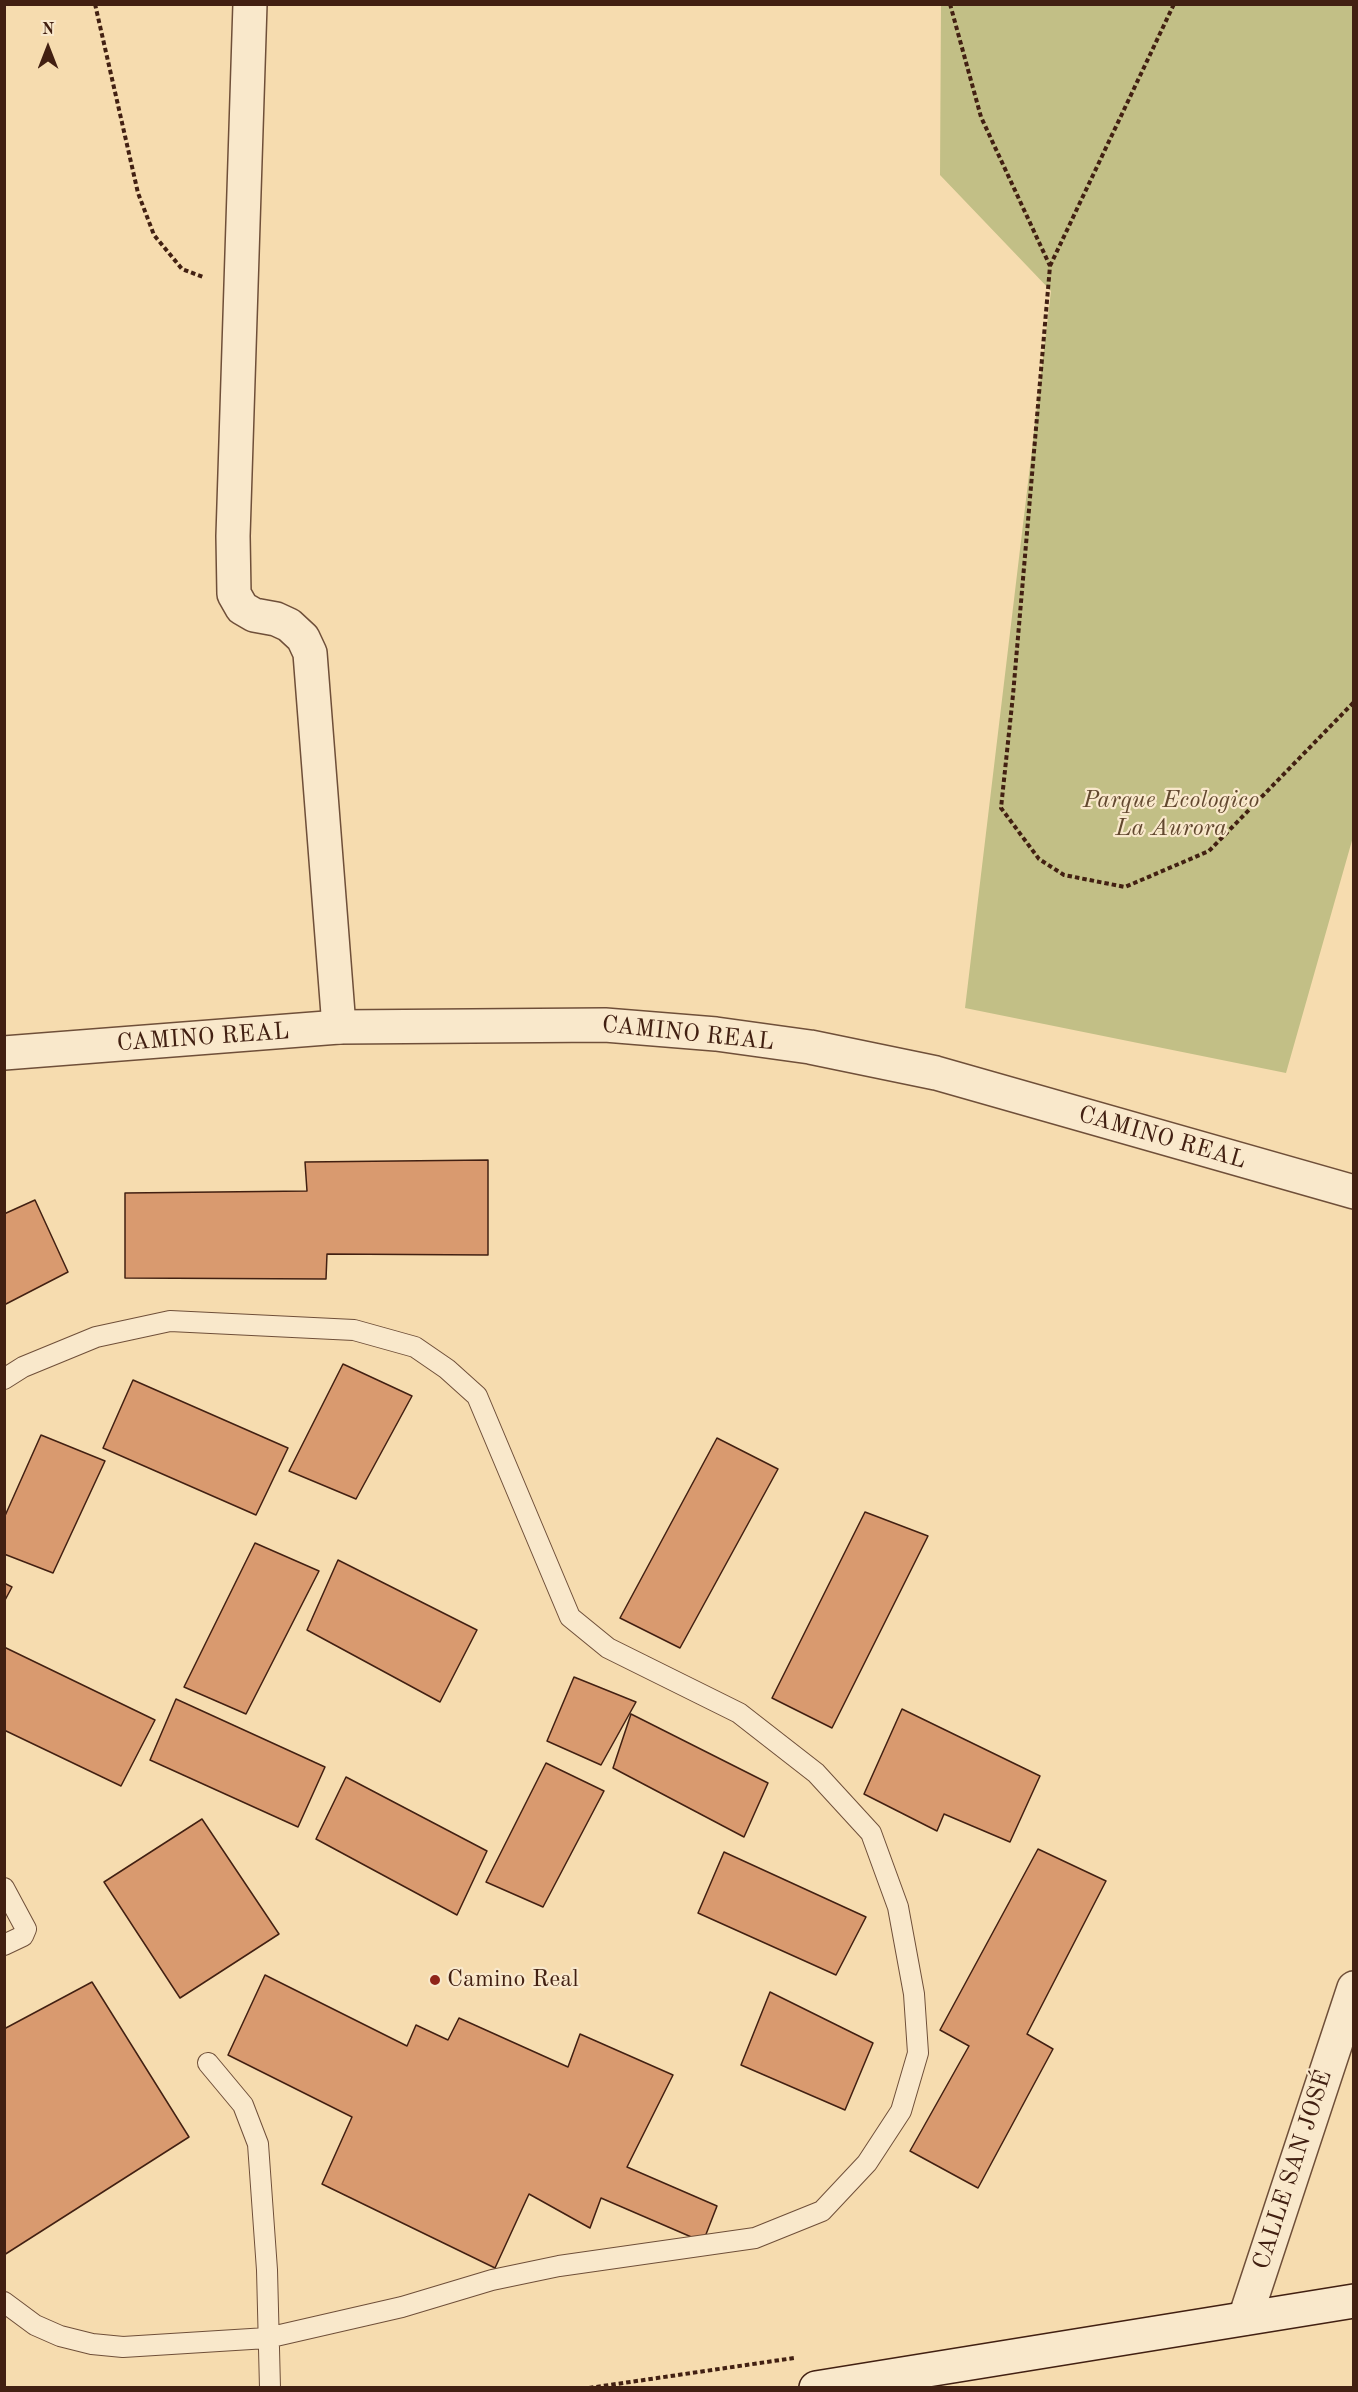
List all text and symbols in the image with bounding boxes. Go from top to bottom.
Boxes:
north arrow [18,18,78,78]
text: N [42,22,54,38]
park label: Parque Ecologico La Aurora [1083,787,1259,843]
street label: CAMINO REAL [601,1011,775,1057]
street label: CAMINO REAL [116,1018,290,1058]
street label: CAMINO REAL [1075,1100,1249,1176]
place label: Camino Real [447,1966,579,1994]
marker: Camino Real [428,1973,442,1987]
street label: CALLE SAN JOSÉ [1247,2067,1339,2273]

